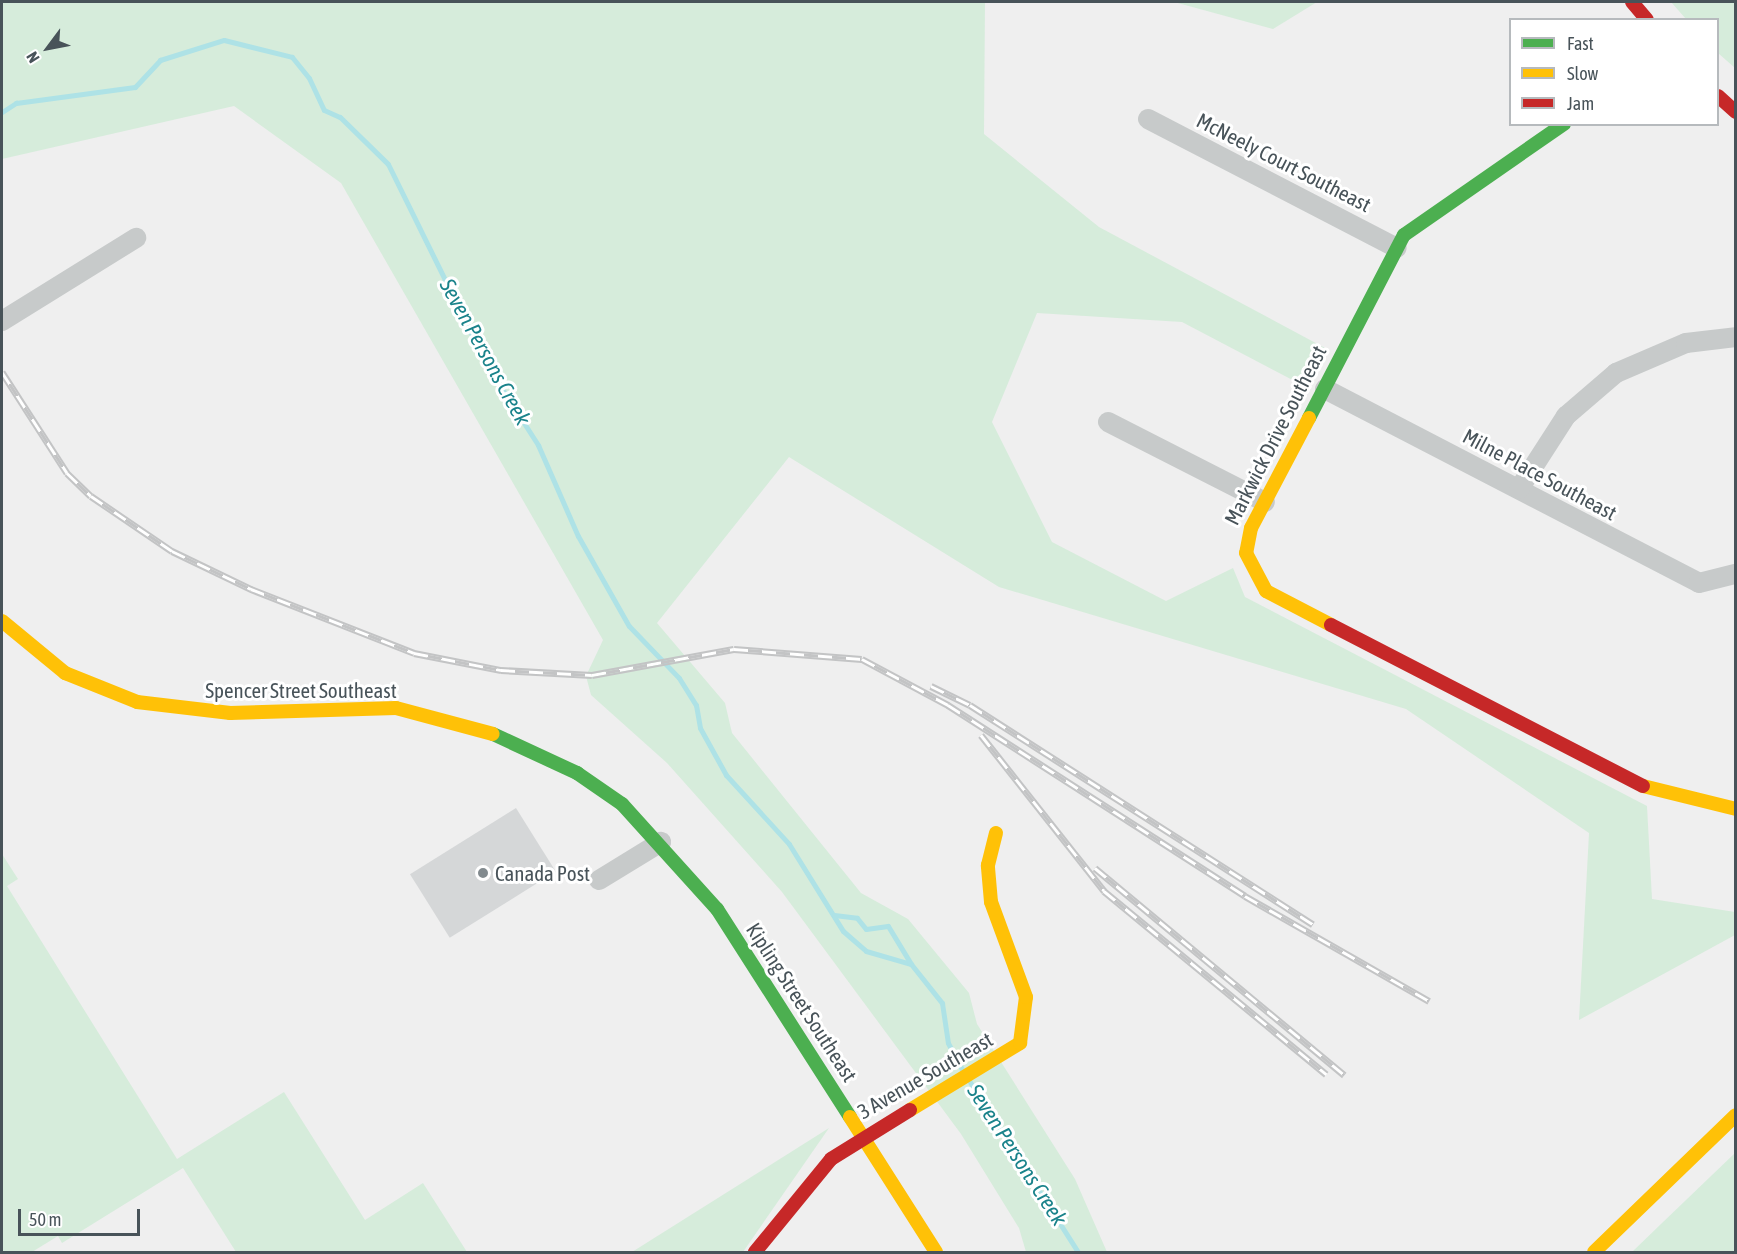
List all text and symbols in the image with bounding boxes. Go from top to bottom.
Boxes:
north arrow [18,18,78,78]
legend [1509,18,1719,126]
text: Fast [1567,33,1594,54]
text: N [23,49,43,66]
text: Slow [1567,63,1598,84]
text: Jam [1567,93,1594,114]
street label: McNeely Court Southeast [1193,107,1375,217]
water label: Seven Persons Creek [434,274,536,430]
street label: Markwick Drive Southeast [1219,341,1331,529]
street label: Milne Place Southeast [1459,423,1621,525]
street label: Spencer Street Southeast [205,677,397,703]
place label: Canada Post [495,860,590,886]
marker: Canada Post [476,866,490,880]
street label: Kipling Street Southeast [741,918,863,1086]
street label: 3 Avenue Southeast [853,1026,997,1124]
water label: Seven Persons Creek [962,1079,1072,1231]
scale bar [21,1197,142,1235]
text: 50 m [29,1209,61,1230]

